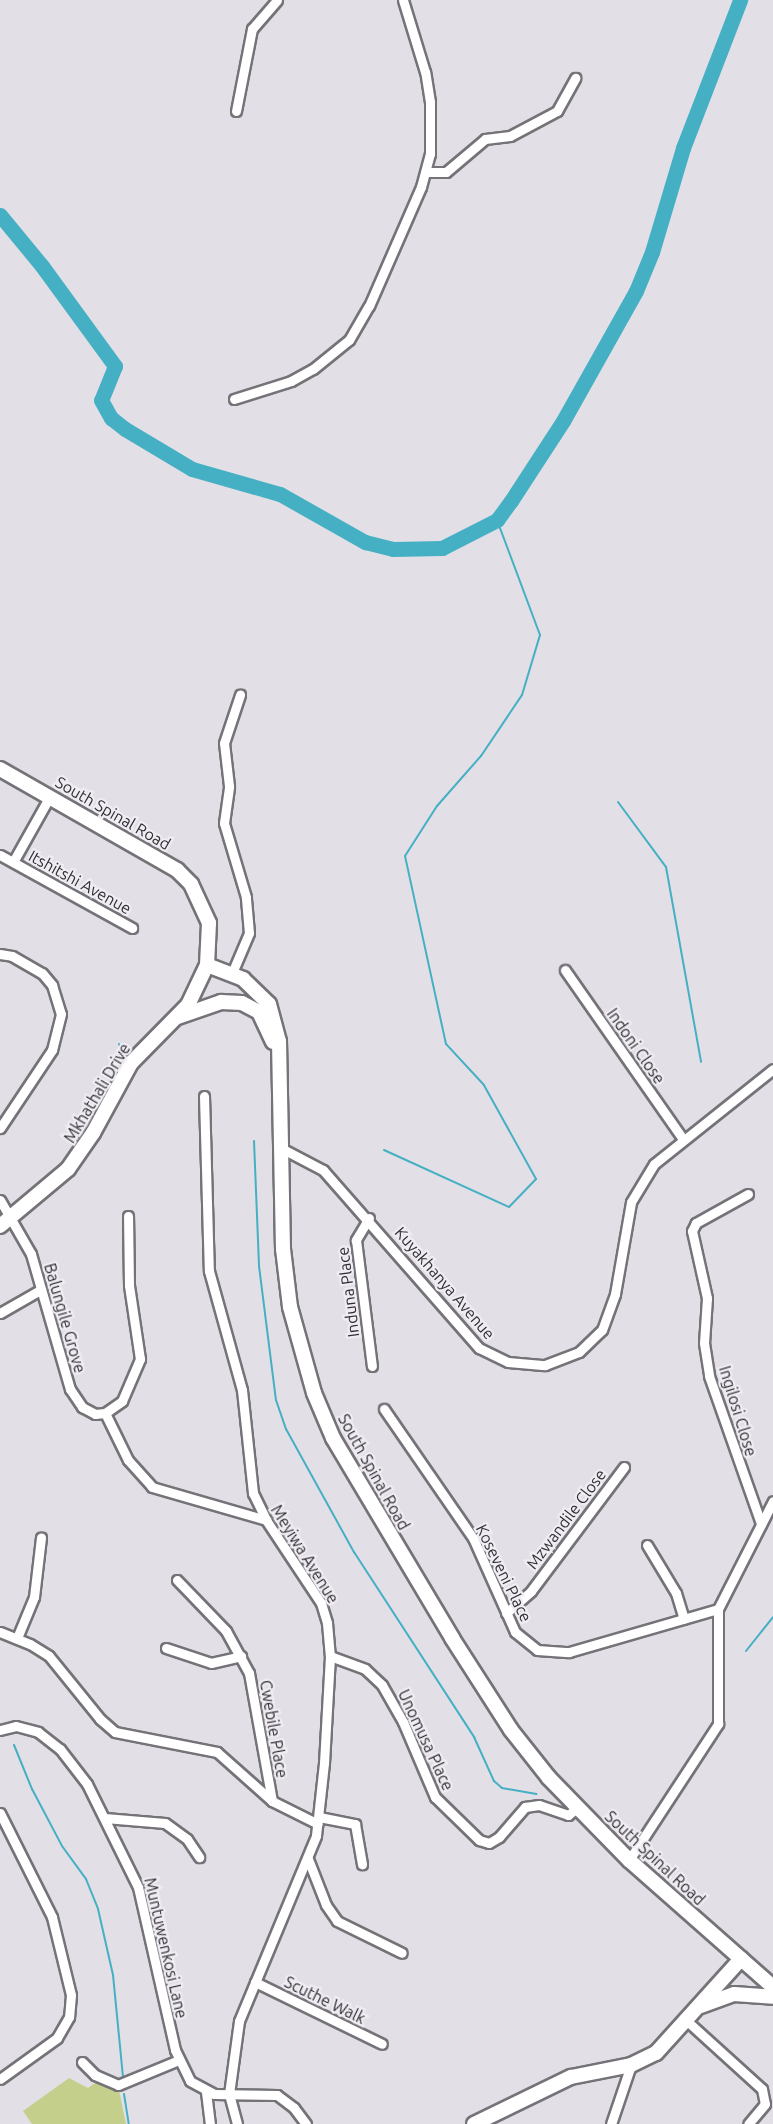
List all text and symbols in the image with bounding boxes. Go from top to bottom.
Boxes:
street label: South Spinal Road [52,772,174,854]
street label: Itshitshi Avenue [25,846,135,918]
street label: Indoni Close [603,1005,669,1087]
street label: Mkhathali Drive [60,1040,134,1146]
street label: Kuyakhanya Avenue [391,1223,499,1343]
street label: Induna Place [333,1246,363,1338]
street label: Balungile Grove [40,1261,90,1375]
street label: Ingilosi Close [715,1363,761,1459]
street label: South Spinal Road [334,1411,414,1533]
street label: Mzwandile Close [522,1465,610,1573]
street label: Meyiwa Avenue [267,1501,343,1607]
street label: Koseveni Place [472,1521,536,1625]
street label: Cwebile Place [256,1679,292,1779]
street label: Unomusa Place [394,1686,458,1794]
street label: South Spinal Road [601,1807,709,1909]
street label: Muntuwenkosi Lane [140,1876,192,2020]
street label: Scuthe Walk [281,1972,369,2028]

